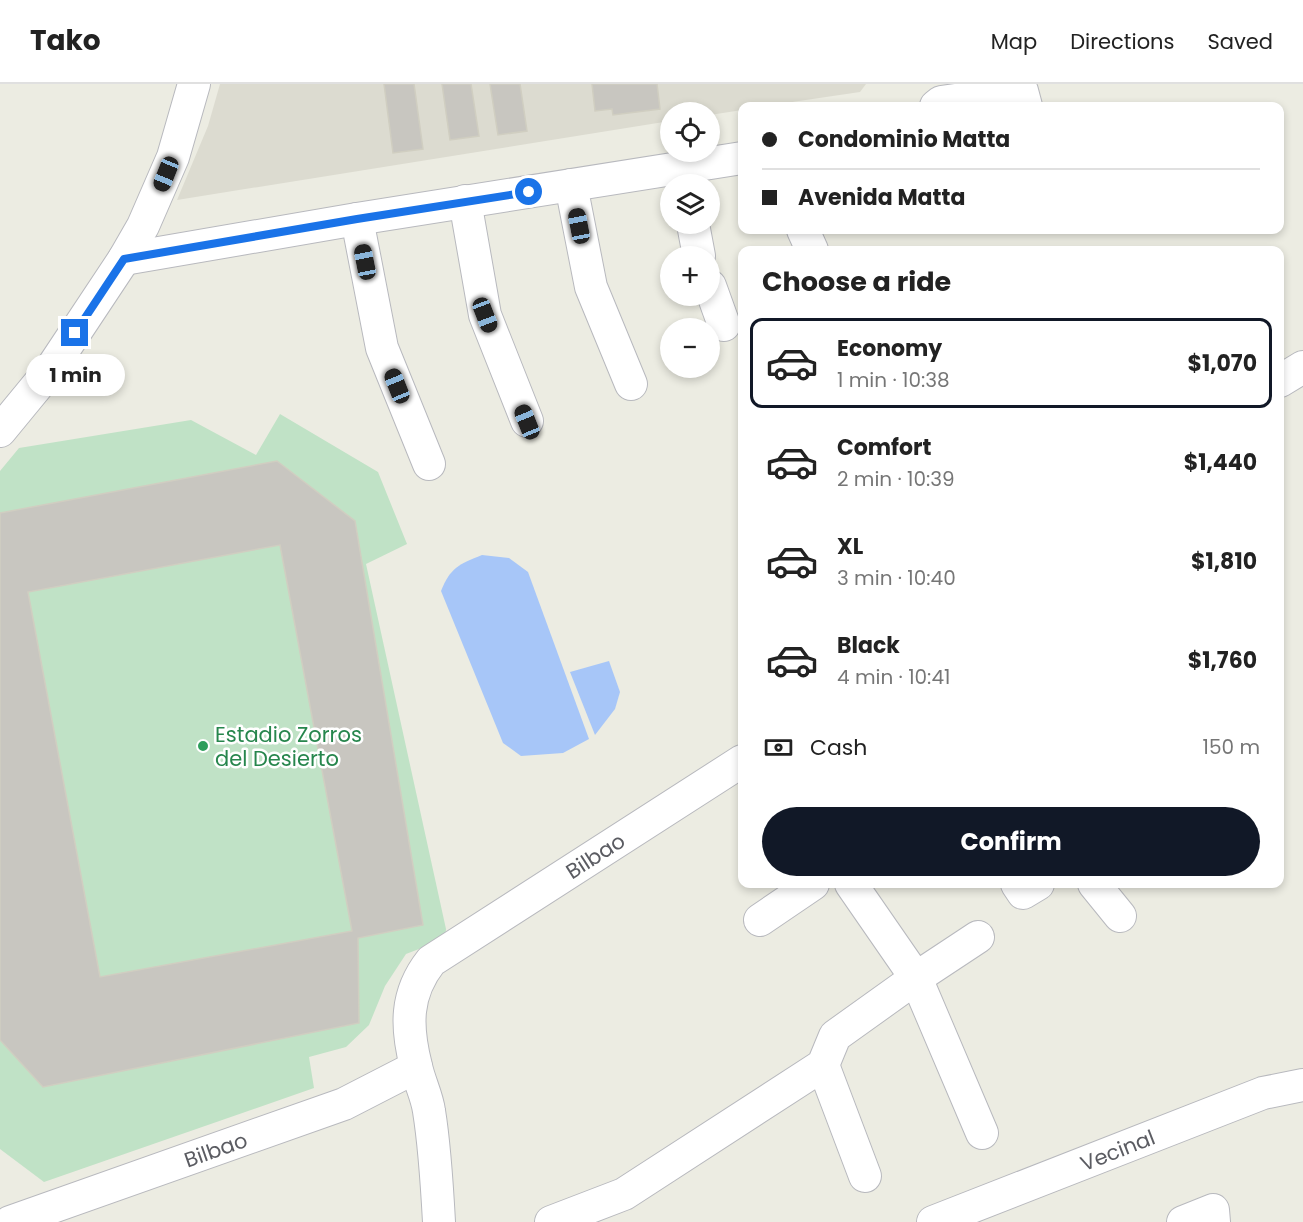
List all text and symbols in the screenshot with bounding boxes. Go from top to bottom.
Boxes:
text: Tako [30,21,101,60]
text: Map [991,27,1037,56]
text: Directions [1070,27,1174,56]
text: Saved [1207,27,1273,56]
map controls [660,102,720,378]
button: locate [660,102,720,162]
text: Condominio Matta [798,124,1010,155]
car [151,154,181,194]
button: layers [660,174,720,234]
route start [515,178,542,205]
text: Avenida Matta [798,182,965,213]
car [567,207,591,245]
car [353,243,377,281]
button: + [660,246,720,306]
text: Choose a ride [762,263,951,300]
car [470,295,500,335]
button: − [660,318,720,378]
route end [61,319,88,346]
text: Economy [837,333,942,364]
icon: car [765,336,819,390]
text: $1,070 [1187,348,1257,379]
callout: 1 min [26,354,124,396]
text: 1 min [49,361,102,389]
car [382,366,412,406]
text: 1 min · 10:38 [837,366,950,394]
car [512,402,542,442]
text: Comfort [837,432,931,463]
icon: car [765,435,819,489]
text: $1,440 [1184,447,1257,478]
text: 2 min · 10:39 [837,465,955,493]
text: XL [837,531,863,562]
icon: car [765,534,819,588]
text: $1,810 [1191,546,1257,577]
text: 3 min · 10:40 [837,564,956,592]
text: Black [837,630,900,661]
icon: car [765,633,819,687]
text: $1,760 [1188,645,1257,676]
text: 4 min · 10:41 [837,663,950,691]
place label: Estadio Zorros del Desierto [215,720,362,773]
icon: cash [762,731,795,764]
text: Cash [810,732,867,763]
text: 150 m [1203,733,1260,761]
marker: Estadio Zorros del Desierto [196,739,210,753]
button: Confirm [762,807,1260,876]
street label: Bilbao [560,826,630,885]
street label: Vecinal [1076,1122,1159,1178]
street label: Bilbao [180,1125,251,1174]

